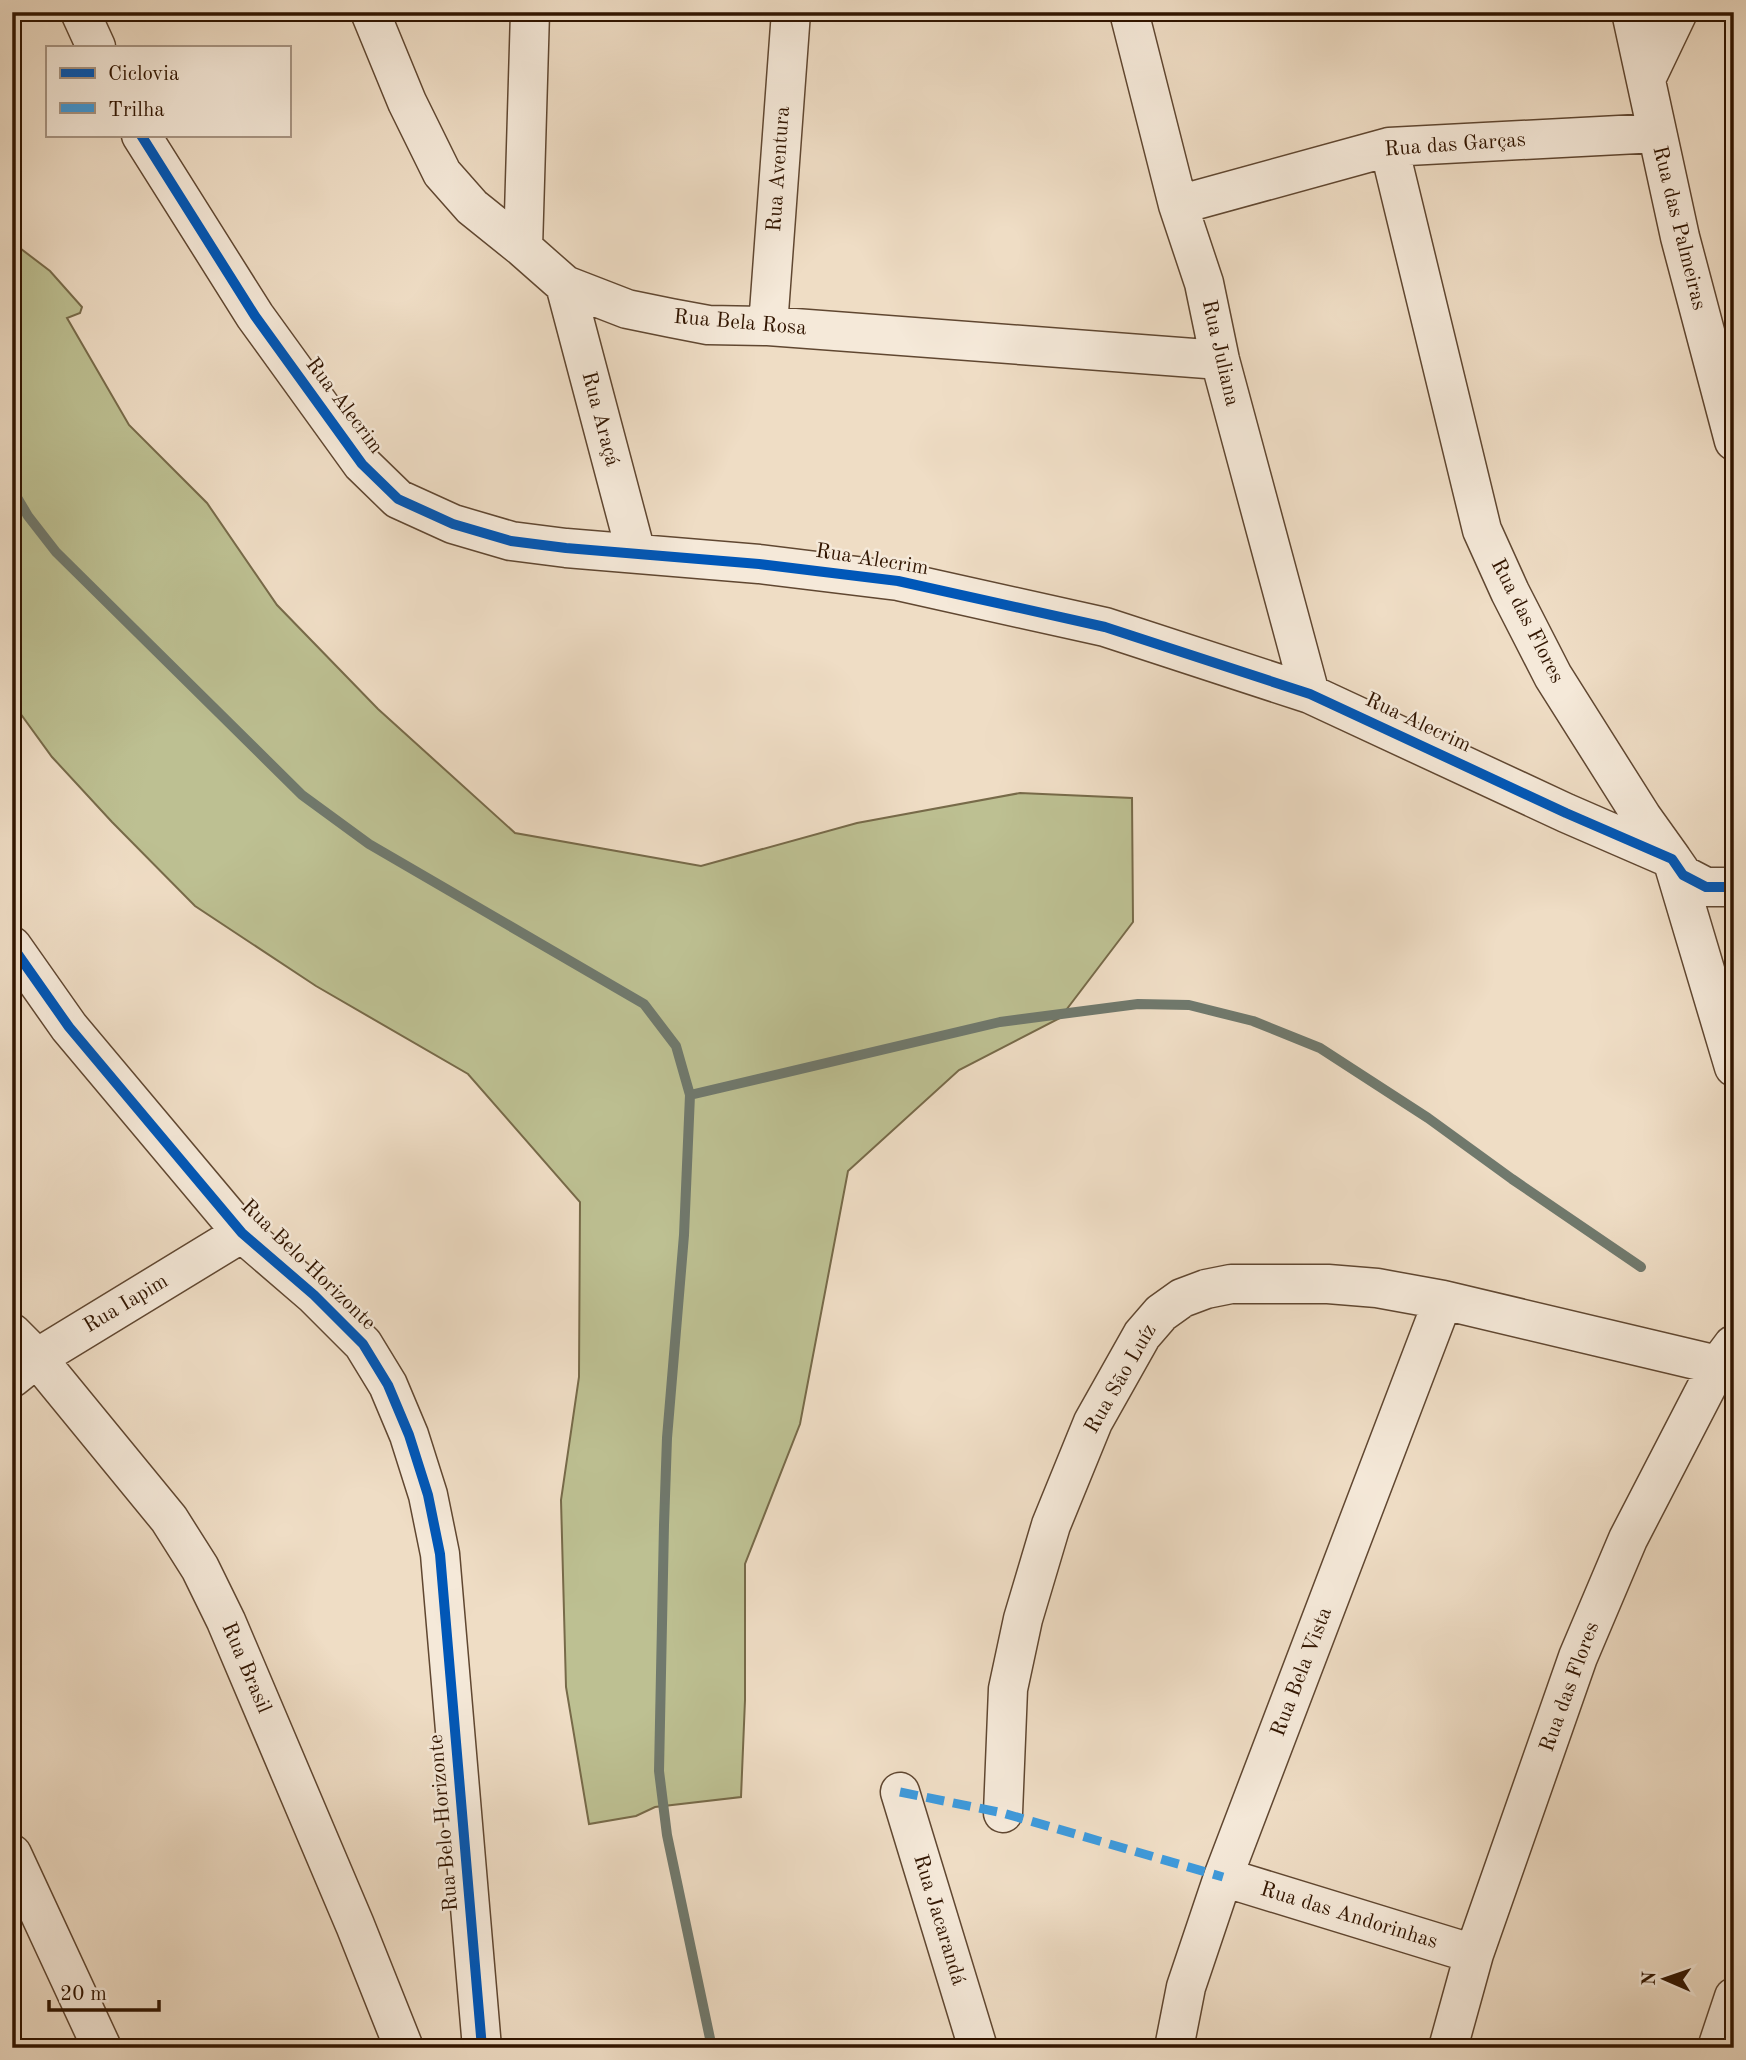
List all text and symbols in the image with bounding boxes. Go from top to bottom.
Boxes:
legend [46,46,290,136]
text: Ciclovia [108,64,179,85]
text: Trilha [108,100,165,121]
street label: Rua Aventura [764,105,794,233]
street label: Rua das Garças [1384,130,1526,160]
street label: Rua das Palmeiras [1648,144,1710,312]
street label: Rua Juliana [1198,298,1242,408]
street label: Rua Bela Rosa [673,307,807,339]
street label: Rua Alecrim [301,354,387,458]
street label: Rua Araçá [577,369,623,469]
street label: Rua Alecrim [814,541,930,579]
street label: Rua das Flores [1487,555,1567,687]
street label: Rua Alecrim [1362,689,1474,757]
street label: Rua Belo Horizonte [237,1196,379,1334]
street label: Rua Iapim [80,1271,172,1337]
street label: Rua São Luíz [1081,1321,1161,1437]
street label: Rua Bela Vista [1268,1605,1336,1739]
street label: Rua das Flores [1537,1619,1603,1755]
street label: Rua Brasil [217,1620,275,1717]
street label: Rua Belo Horizonte [426,1733,462,1913]
street label: Rua Jacarandá [909,1852,969,1988]
street label: Rua das Andorinhas [1258,1879,1440,1953]
north arrow [1630,1944,1700,2014]
scale bar [49,1969,159,2013]
text: N [1641,1970,1660,1986]
text: 20 m [60,1984,107,2005]

